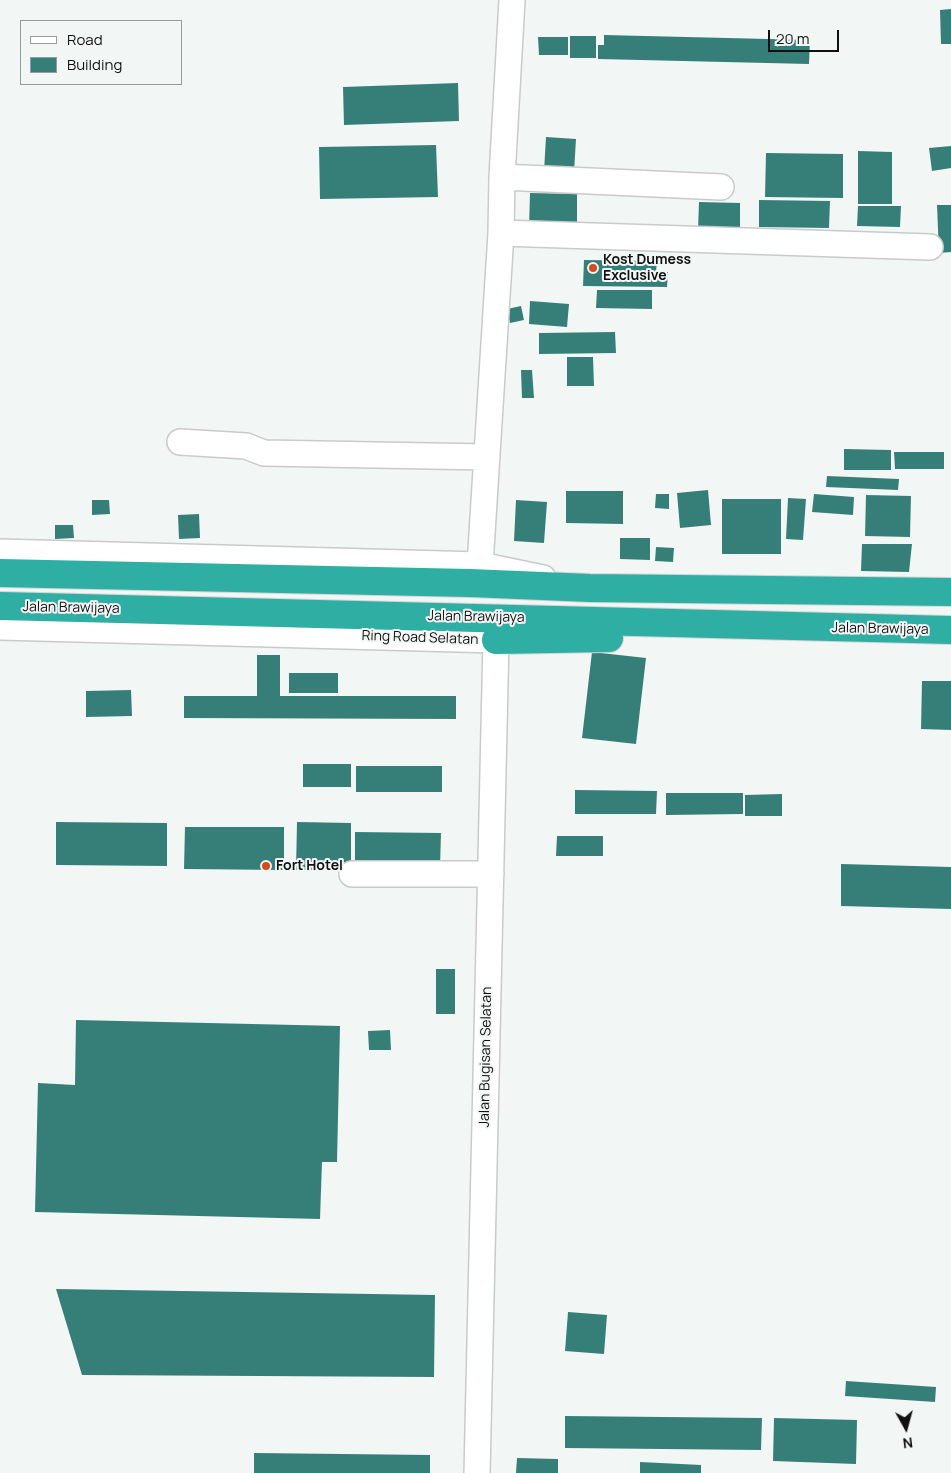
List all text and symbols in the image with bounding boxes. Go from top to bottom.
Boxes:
legend [20,20,182,85]
scale bar [771,20,842,52]
text: 20 m [776,28,809,49]
text: Road [67,29,103,50]
text: Building [67,54,122,75]
place label: Kost Dumess Exclusive [603,252,691,284]
marker: Kost Dumess Exclusive [587,262,599,274]
street label: Jalan Brawijaya [22,599,120,617]
street label: Jalan Brawijaya [427,608,525,626]
street label: Jalan Brawijaya [831,620,929,638]
street label: Ring Road Selatan [361,628,479,648]
place label: Fort Hotel [276,858,343,874]
marker: Fort Hotel [260,860,272,872]
street label: Jalan Bugisan Selatan [476,987,496,1127]
north arrow [881,1403,931,1453]
text: N [902,1433,914,1453]

